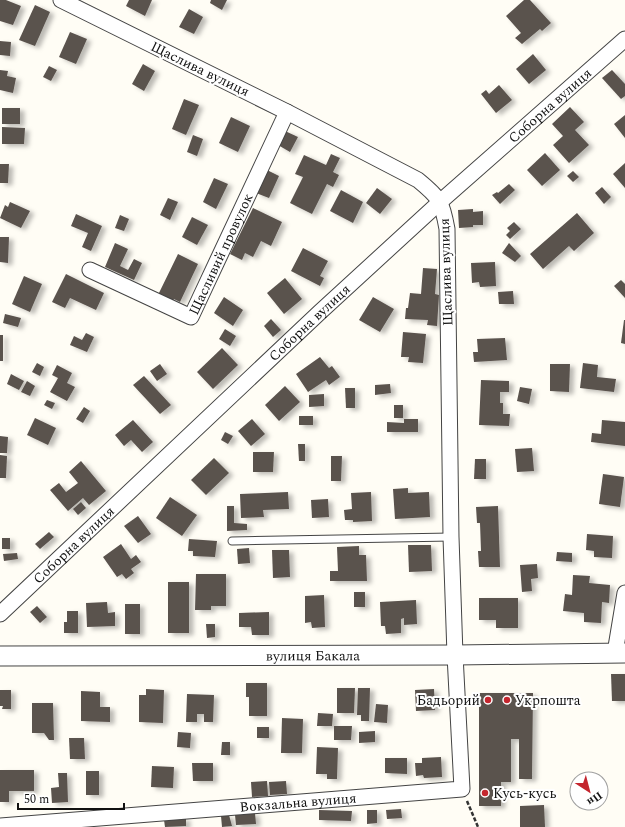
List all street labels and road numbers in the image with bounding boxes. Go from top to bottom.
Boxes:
street label: Щаслива вулиця [147,36,253,102]
street label: Соборна вулиця [503,63,596,148]
street label: Щасливий провулок [183,189,258,318]
street label: Щаслива вулиця [434,218,458,326]
street label: Соборна вулиця [264,279,355,366]
street label: Соборна вулиця [28,501,119,588]
street label: вулиця Бакала [266,645,360,666]
street label: Вокзальна вулиця [239,787,357,817]

